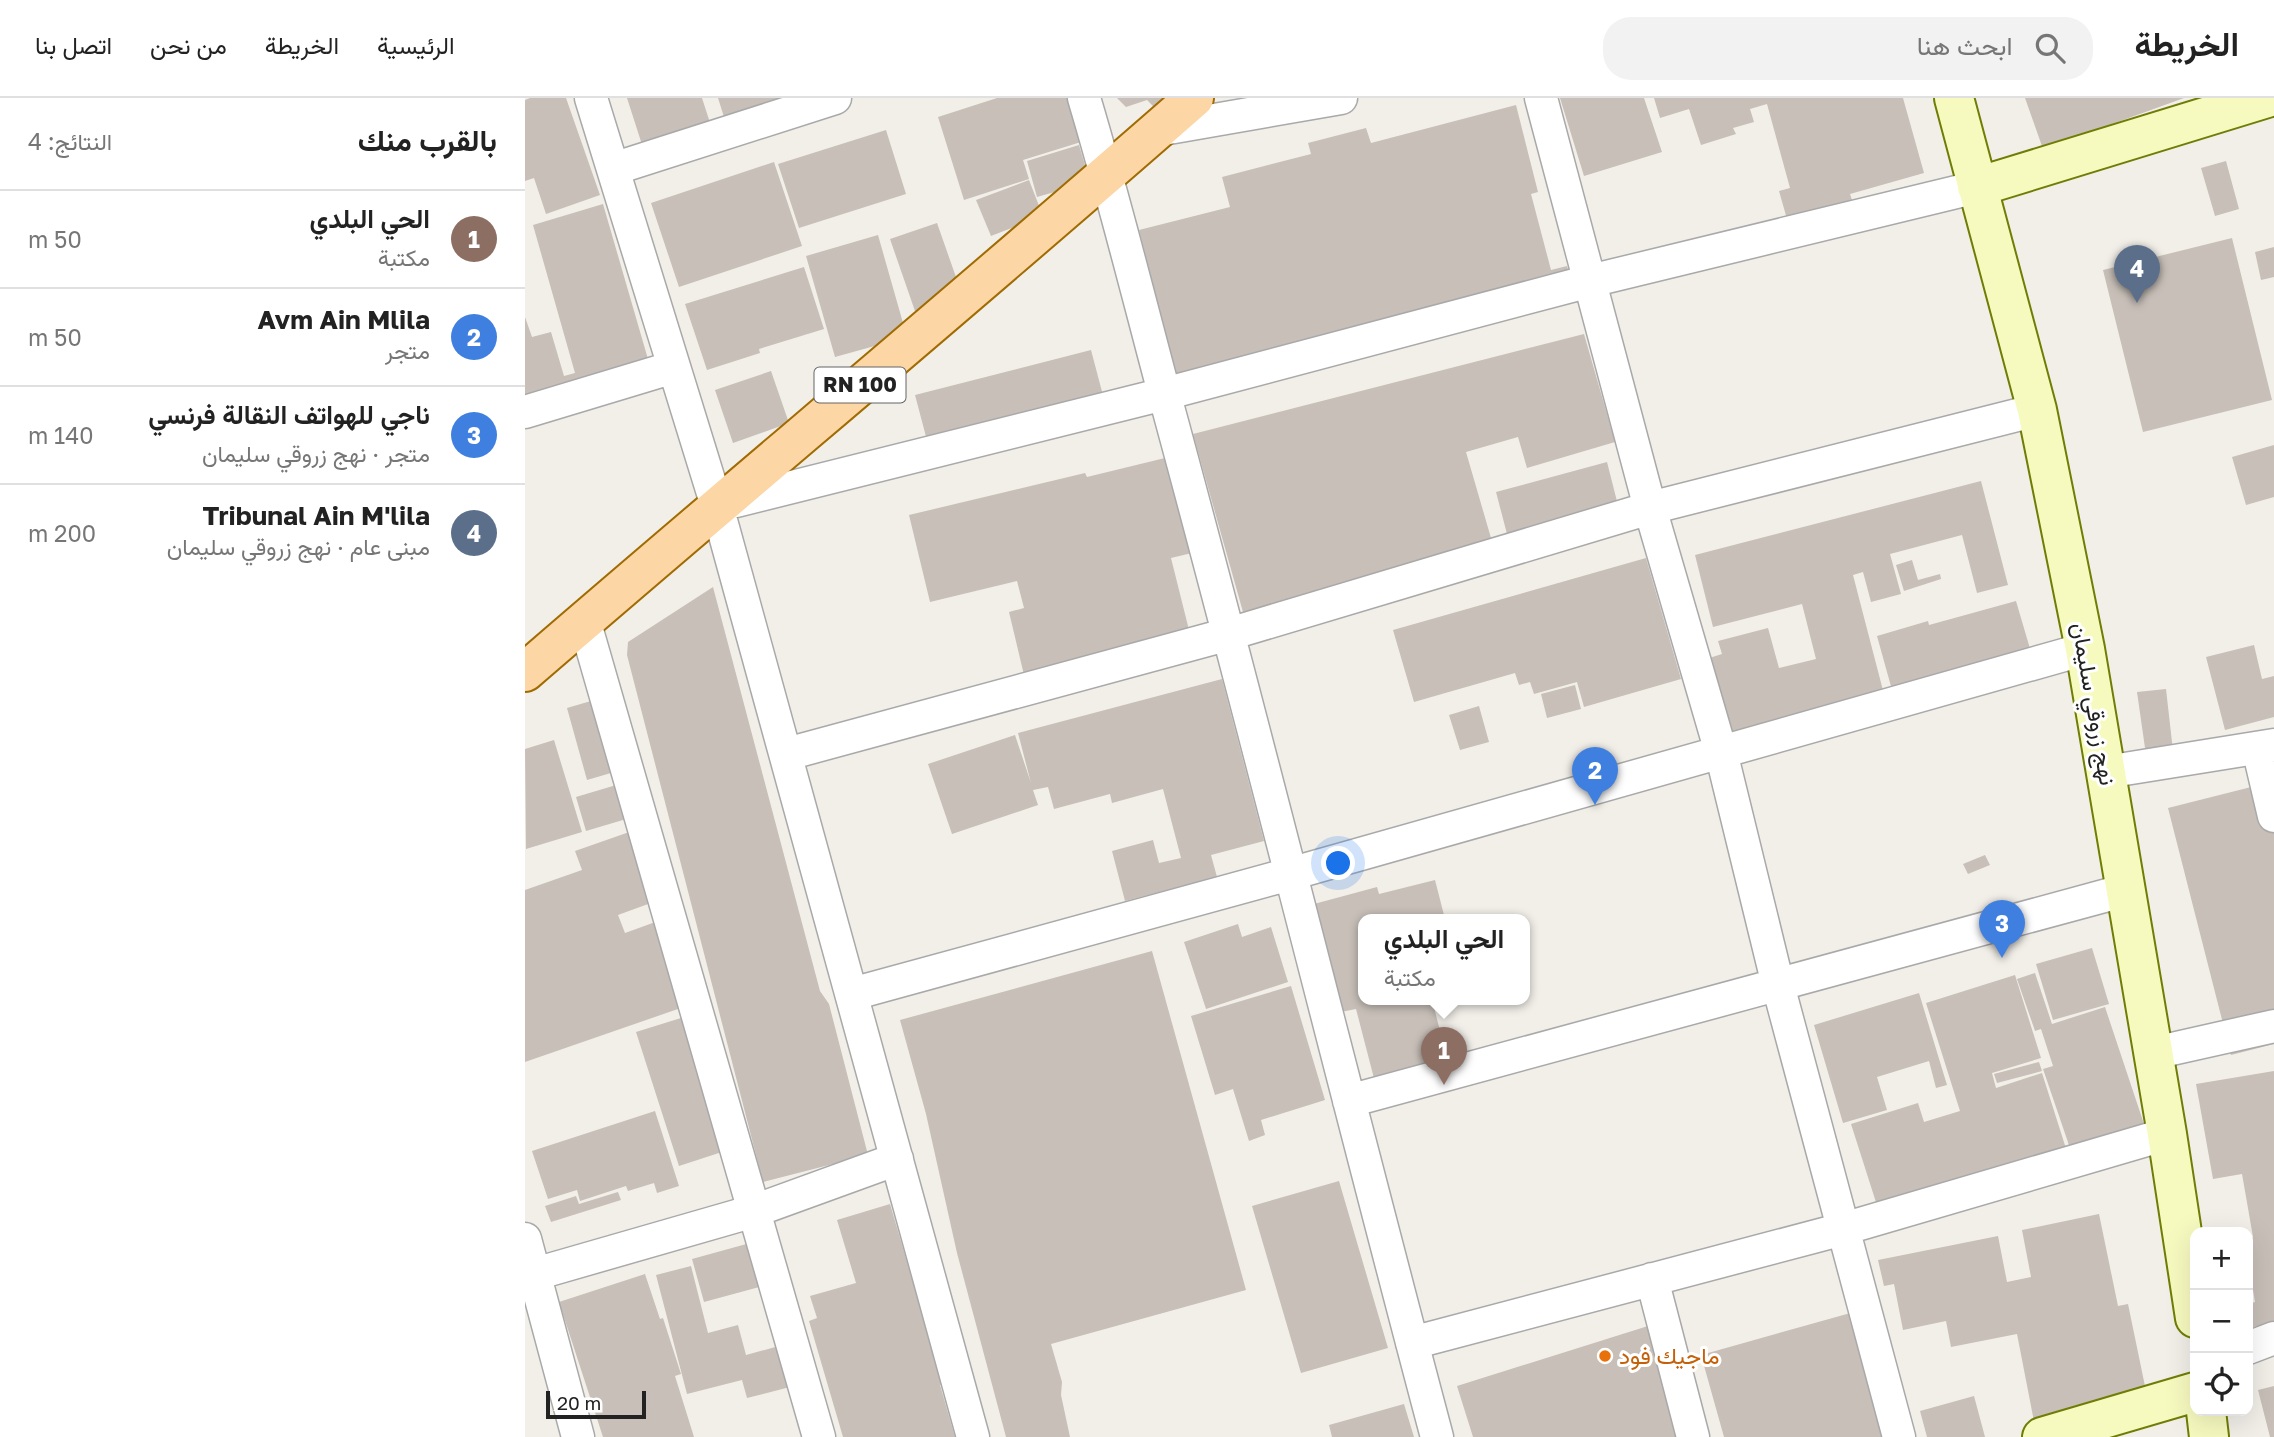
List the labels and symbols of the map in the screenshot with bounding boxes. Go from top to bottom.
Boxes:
pin: 4 [2114,245,2160,303]
road number: RN 100 [815,368,905,402]
street label: نهج زروقي سليمان [2061,620,2123,788]
pin: 2 [1572,747,1618,805]
your location [1321,846,1355,880]
pin: 3 [1979,900,2025,958]
pin: 1 [1421,1027,1467,1085]
place label: ماجيك فود [1619,1341,1719,1371]
marker: ماجيك فود [1597,1348,1613,1364]
scale bar [546,1388,646,1420]

